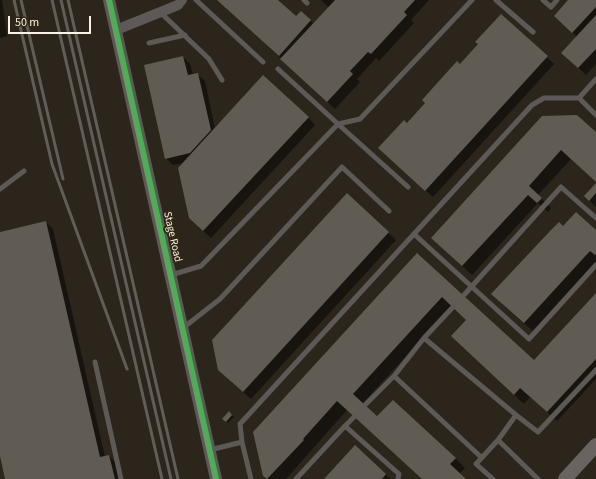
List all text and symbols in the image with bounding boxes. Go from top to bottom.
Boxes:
scale bar [10,8,93,34]
text: 50 m [15,14,39,31]
street label: Stage Road [160,211,184,263]

